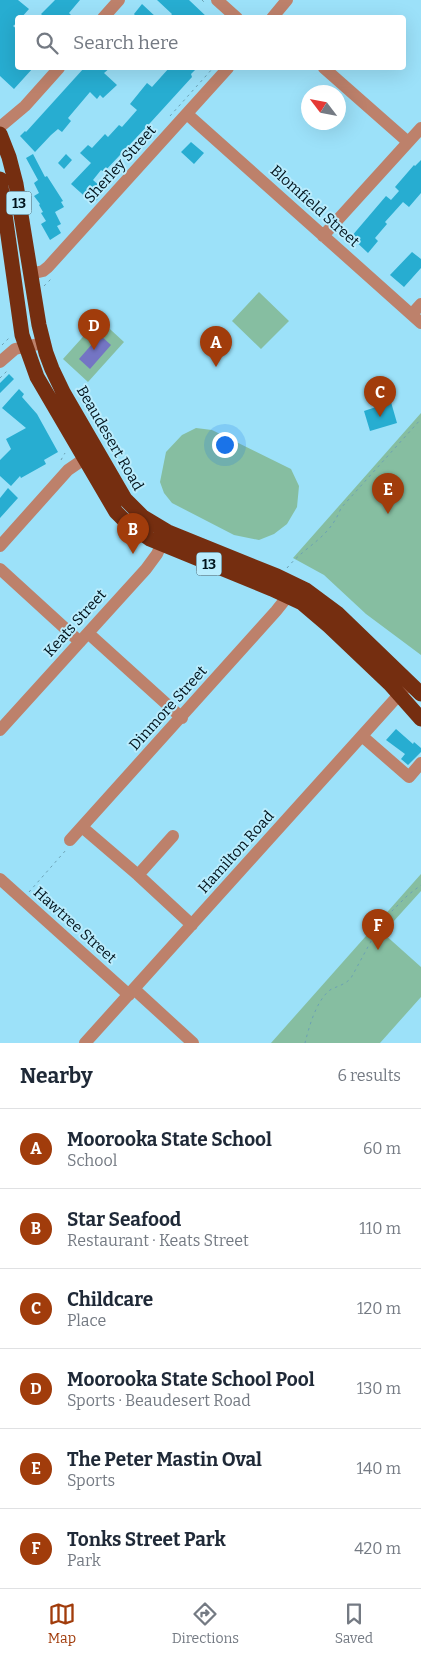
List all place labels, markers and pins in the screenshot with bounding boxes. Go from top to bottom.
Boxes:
pin: D [78,309,110,350]
pin: A [200,326,232,367]
pin: C [364,376,396,417]
pin: E [372,473,404,514]
pin: B [117,513,149,554]
pin: F [362,909,394,950]

